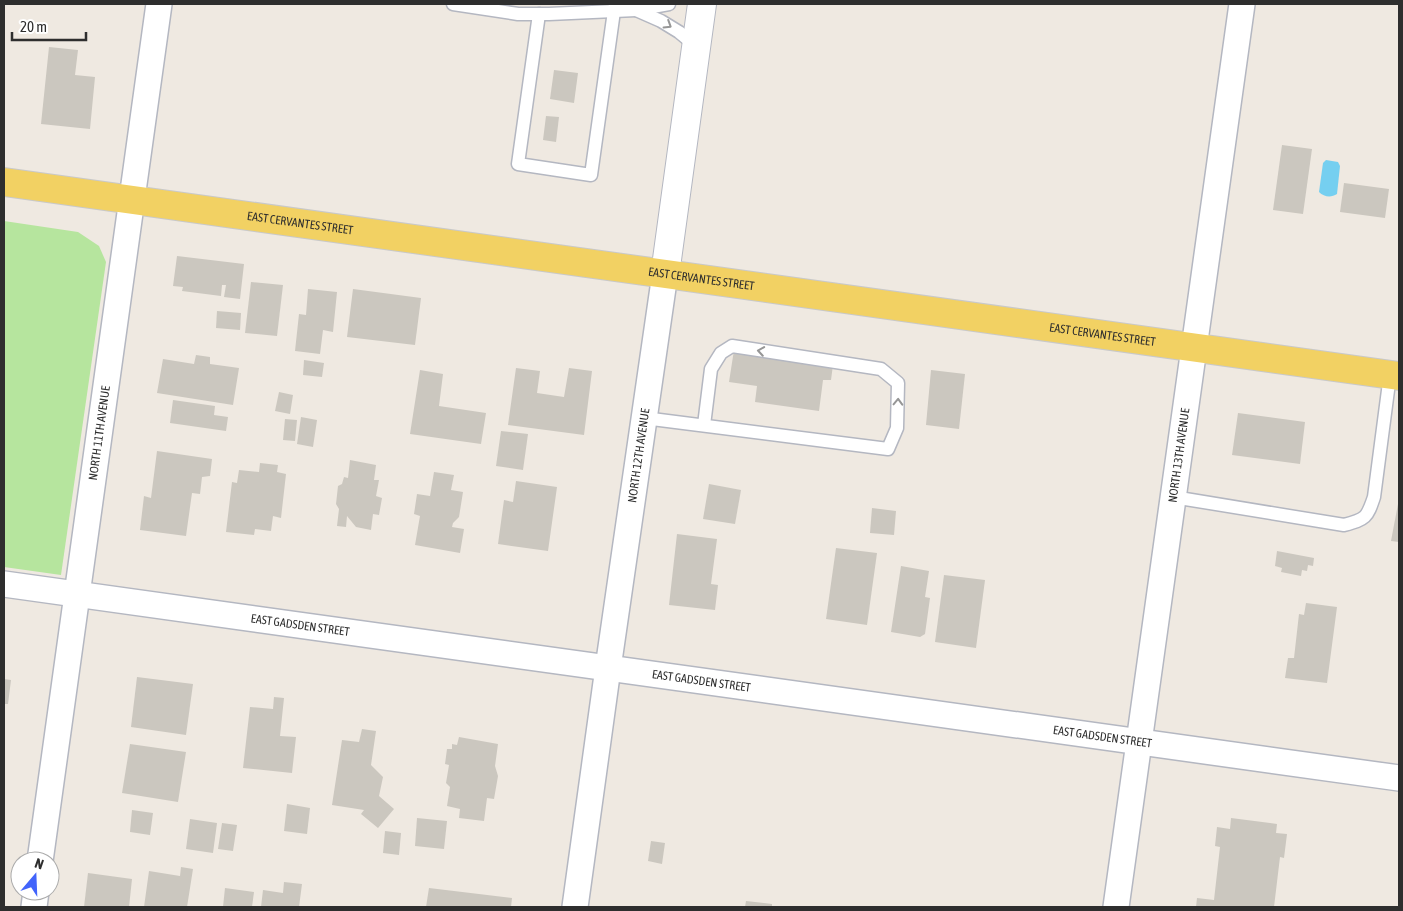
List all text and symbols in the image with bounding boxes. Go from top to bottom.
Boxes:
scale bar [12,10,86,42]
text: 20 m [20,18,47,35]
one-way arrow [662,19,671,29]
street label: EAST CERVANTES STREET [246,209,355,238]
street label: EAST CERVANTES STREET [647,265,756,293]
street label: EAST CERVANTES STREET [1048,320,1157,349]
one-way arrow [757,346,765,357]
street label: NORTH 11TH AVENUE [86,385,113,481]
one-way arrow [892,398,903,406]
street label: NORTH 12TH AVENUE [625,407,652,504]
street label: NORTH 13TH AVENUE [1166,407,1193,503]
street label: EAST GADSDEN STREET [250,611,351,639]
street label: EAST GADSDEN STREET [651,667,752,695]
street label: EAST GADSDEN STREET [1052,723,1153,751]
north arrow [10,851,60,901]
text: N [33,855,46,873]

